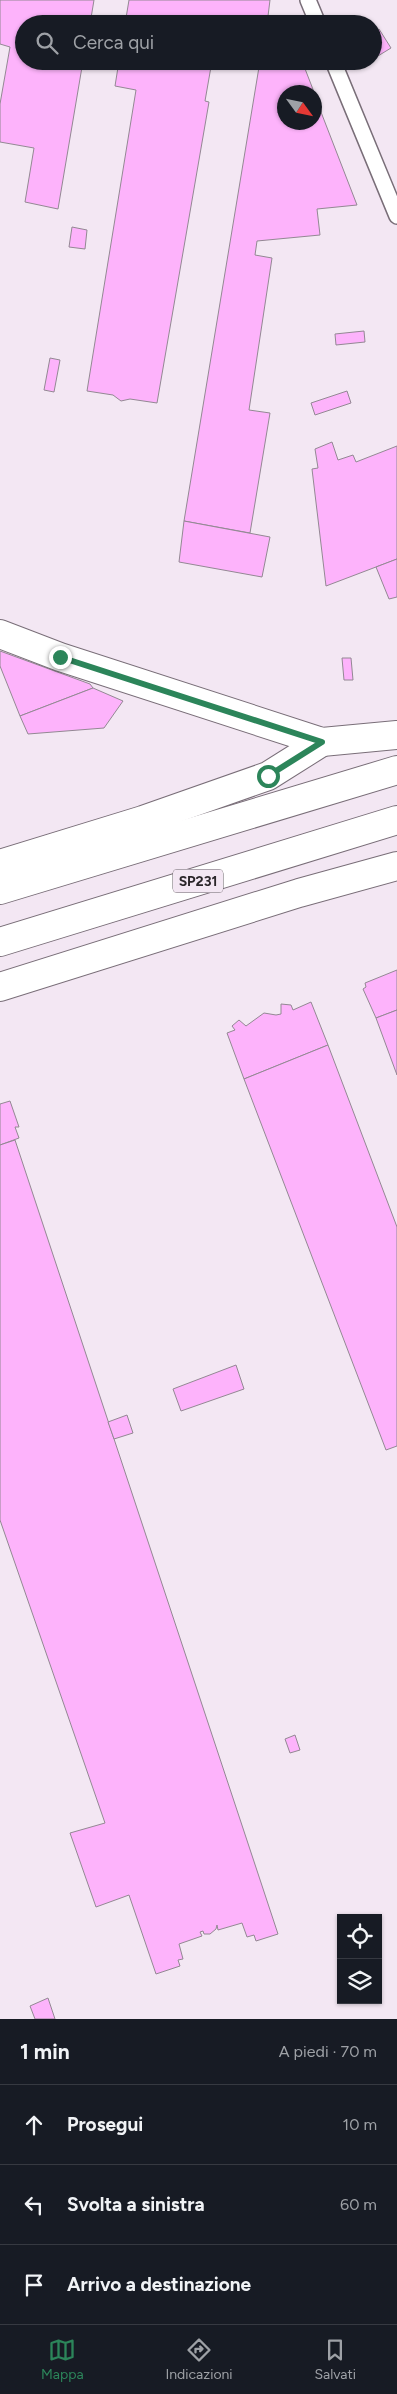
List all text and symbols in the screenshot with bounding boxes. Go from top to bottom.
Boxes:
search box [15,15,382,70]
icon: search [33,29,61,57]
text: Cerca qui [73,31,154,54]
north arrow [277,85,322,130]
route end [49,646,72,669]
route start [257,765,280,788]
road number: SP231 [173,869,223,892]
map controls [337,1914,382,2004]
button: locate [337,1914,382,1959]
button: layers [337,1959,382,2004]
text: 1 min [20,2039,70,2064]
text: A piedi · 70 m [279,2042,377,2061]
icon: ahead [20,2111,48,2139]
text: Prosegui [67,2113,143,2136]
text: 10 m [343,2115,377,2134]
icon: left [20,2191,48,2219]
text: Svolta a sinistra [67,2193,205,2216]
text: 60 m [340,2195,377,2214]
icon: arrive [20,2271,48,2299]
text: Arrivo a destinazione [67,2273,251,2296]
tab: Mappa [41,2336,84,2383]
tab: Indicazioni [165,2336,233,2383]
tab: Salvati [314,2336,356,2383]

